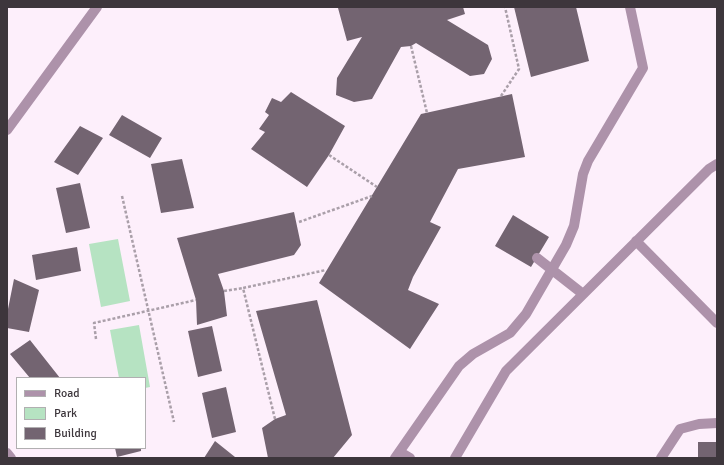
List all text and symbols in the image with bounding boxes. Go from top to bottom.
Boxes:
legend [16,377,146,449]
text: Road [54,386,80,401]
text: Park [54,406,77,421]
text: Building [54,426,97,441]

